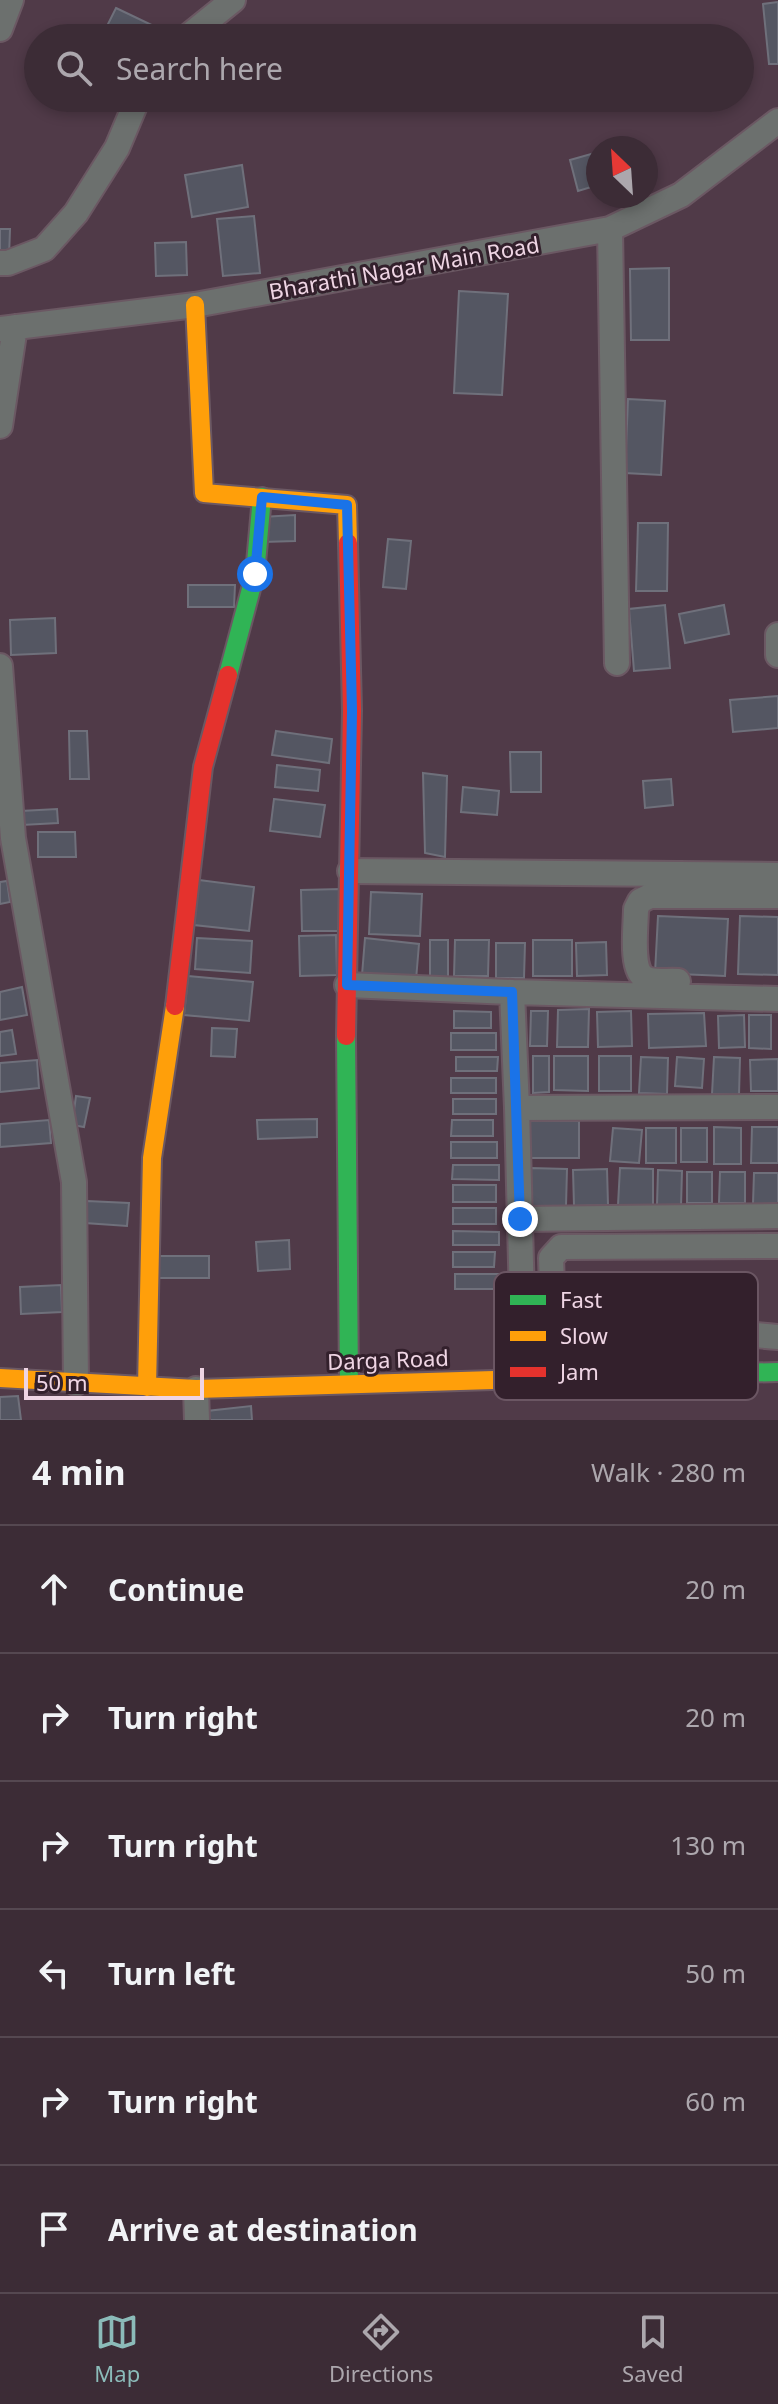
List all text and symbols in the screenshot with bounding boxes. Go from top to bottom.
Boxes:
search box [24,24,754,112]
icon: search [52,46,96,90]
text: Search here [116,48,283,89]
north arrow [586,136,658,208]
street label: Bharathi Nagar Main Road [266,228,542,306]
route start [237,556,273,592]
route end [502,1201,538,1237]
legend [494,1272,758,1400]
text: Fast [560,1284,602,1314]
text: Slow [560,1320,609,1350]
street label: Darga Road [327,1342,449,1376]
text: Jam [558,1356,599,1386]
scale bar [24,1364,204,1400]
text: 50 m [36,1367,87,1397]
text: 4 min [32,1449,126,1495]
text: Walk · 280 m [591,1454,746,1490]
icon: ahead [32,1567,76,1611]
text: Continue [108,1569,244,1610]
text: 20 m [685,1571,746,1607]
icon: right [32,1695,76,1739]
text: Turn right [108,1697,258,1738]
text: 20 m [685,1699,746,1735]
icon: right [32,1823,76,1867]
text: Turn right [108,1825,258,1866]
text: 130 m [670,1827,746,1863]
icon: left [32,1951,76,1995]
text: Turn left [108,1953,236,1994]
text: 50 m [685,1955,746,1991]
icon: right [32,2079,76,2123]
text: Turn right [108,2081,258,2122]
text: 60 m [685,2083,746,2119]
icon: arrive [32,2207,76,2251]
text: Arrive at destination [108,2209,418,2250]
tab: Map [94,2310,140,2388]
tab: Directions [329,2310,433,2388]
tab: Saved [622,2310,684,2388]

